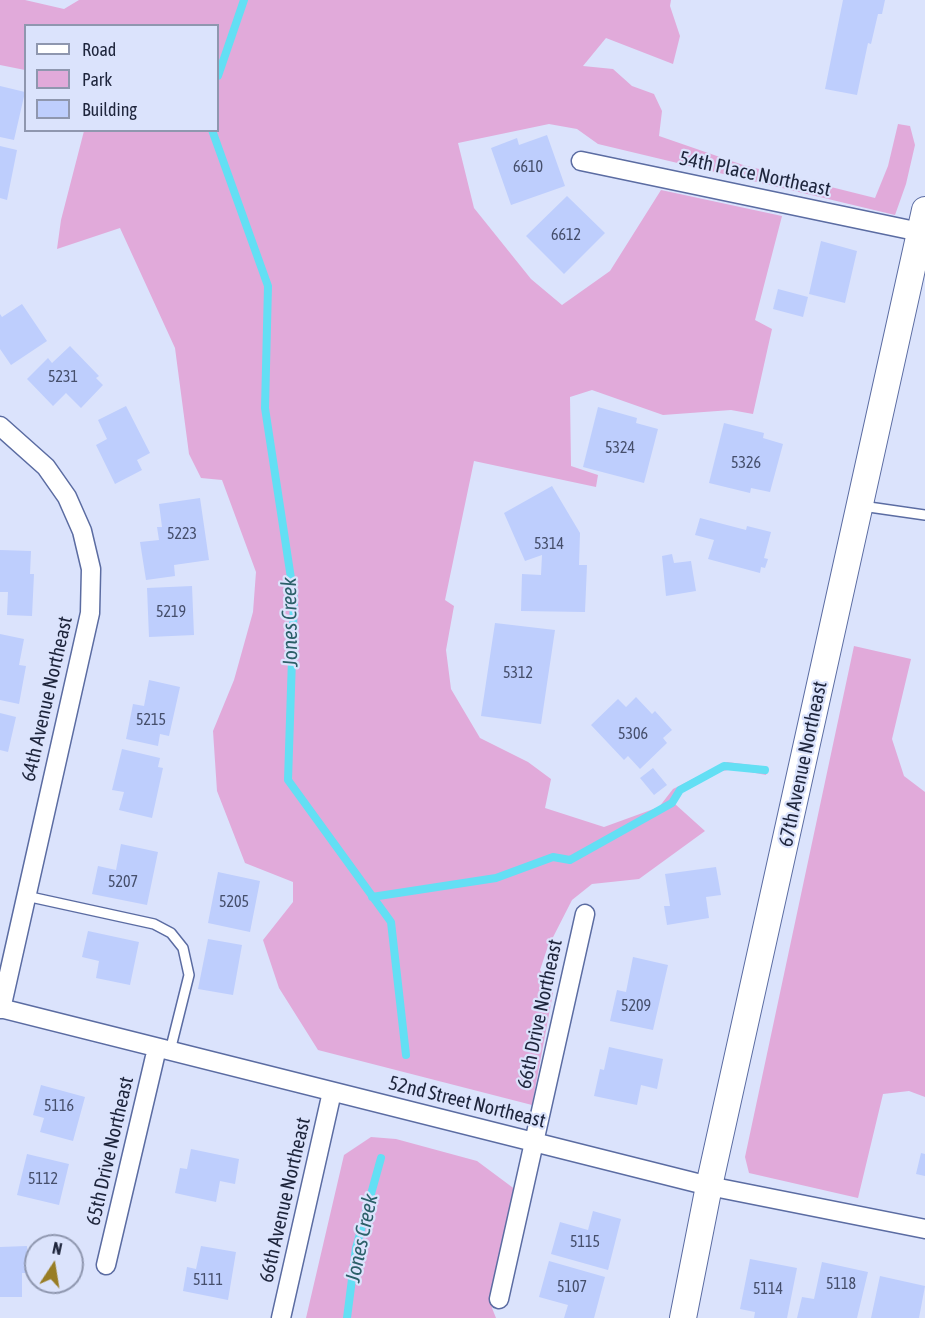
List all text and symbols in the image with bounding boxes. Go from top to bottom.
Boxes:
legend [24,24,219,132]
text: Road [82,39,116,60]
text: Park [82,69,112,90]
text: Building [82,99,137,120]
street label: 54th Place Northeast [677,146,833,202]
house number: 6610 [513,157,543,177]
house number: 6612 [551,225,581,245]
house number: 5231 [48,367,78,387]
house number: 5324 [605,438,635,458]
house number: 5326 [731,453,761,473]
house number: 5223 [167,524,197,544]
house number: 5314 [534,534,564,554]
water label: Jones Creek [277,577,303,667]
house number: 5219 [156,602,186,622]
street label: 64th Avenue Northeast [16,614,78,784]
house number: 5312 [503,663,533,683]
street label: 67th Avenue Northeast [774,679,832,849]
house number: 5215 [136,710,166,730]
house number: 5306 [618,724,648,744]
house number: 5207 [108,872,138,892]
house number: 5205 [219,892,249,912]
street label: 66th Drive Northeast [512,937,568,1091]
house number: 5209 [621,996,651,1016]
street label: 52nd Street Northeast [386,1071,548,1133]
street label: 65th Drive Northeast [81,1074,139,1228]
house number: 5116 [44,1096,74,1116]
street label: 66th Avenue Northeast [254,1115,316,1285]
house number: 5112 [28,1169,58,1189]
water label: Jones Creek [340,1192,384,1284]
house number: 5115 [570,1232,600,1252]
north arrow [24,1234,84,1294]
text: N [51,1239,64,1258]
house number: 5111 [193,1270,223,1290]
house number: 5118 [826,1274,856,1294]
house number: 5107 [557,1277,587,1297]
house number: 5114 [753,1279,783,1299]

